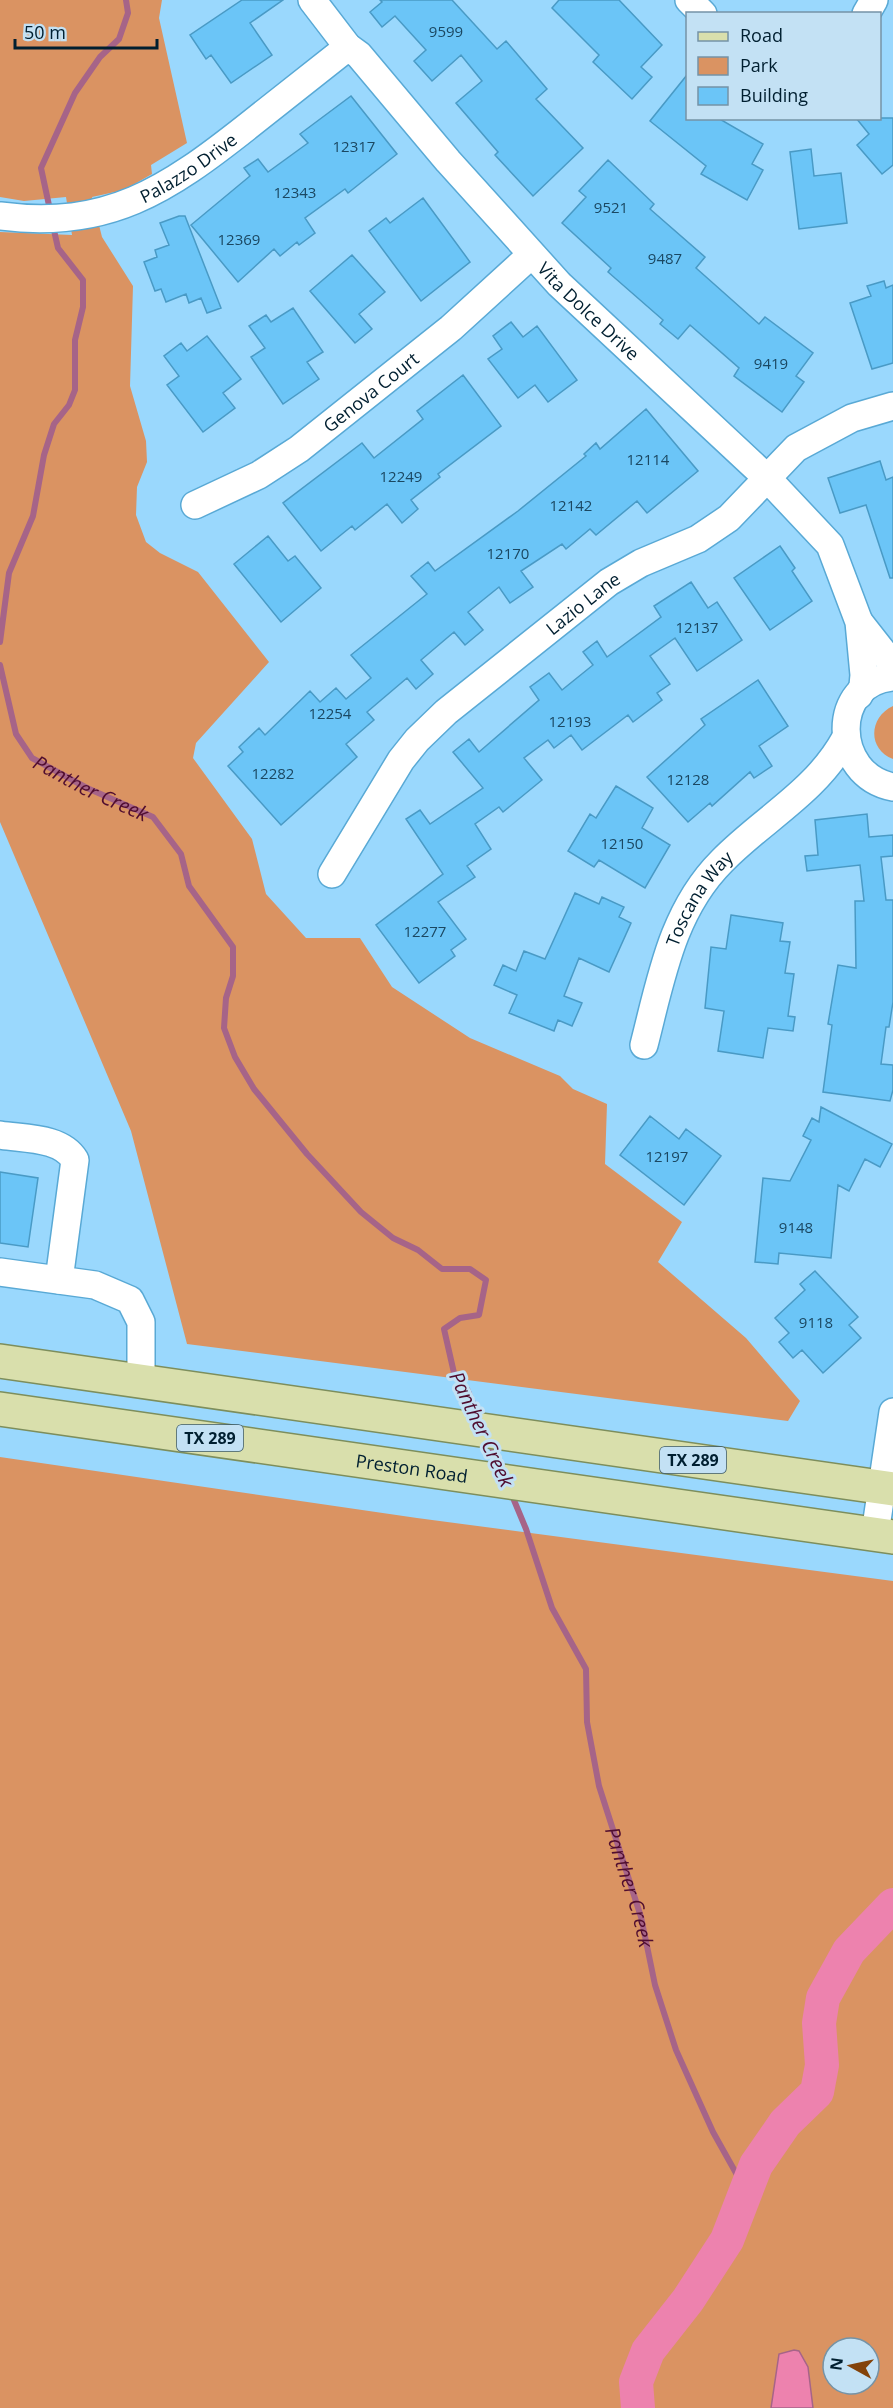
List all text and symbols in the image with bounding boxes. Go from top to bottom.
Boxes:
scale bar [15,12,158,50]
legend [686,12,881,120]
text: 50 m [24,20,66,44]
house number: 9599 [429,21,463,41]
text: Road [740,23,783,47]
text: Park [740,53,778,77]
text: Building [740,83,808,107]
street label: Palazzo Drive [136,127,242,208]
house number: 12317 [333,136,375,156]
house number: 12343 [274,182,316,202]
house number: 9521 [594,197,628,217]
house number: 12369 [218,229,260,249]
house number: 9487 [648,248,682,268]
street label: Vita Dolce Drive [533,257,645,365]
street label: Genova Court [318,347,423,437]
house number: 9419 [754,353,788,373]
house number: 12114 [627,449,670,469]
house number: 12249 [380,466,422,486]
house number: 12142 [550,495,592,515]
house number: 12170 [487,543,529,563]
street label: Lazio Lane [541,566,624,640]
house number: 12137 [676,617,718,637]
house number: 12254 [309,703,352,723]
house number: 12193 [549,711,591,731]
water label: Panther Creek [29,748,154,827]
house number: 12282 [252,763,294,783]
house number: 12128 [667,769,709,789]
house number: 12150 [601,833,643,853]
street label: Toscana Way [660,845,738,950]
house number: 12277 [404,921,446,941]
house number: 12197 [646,1146,688,1166]
house number: 9148 [779,1217,813,1237]
house number: 9118 [799,1312,833,1332]
water label: Panther Creek [443,1367,521,1492]
road number: TX 289 [177,1425,243,1451]
road number: TX 289 [660,1447,726,1473]
street label: Preston Road [354,1448,469,1488]
water label: Panther Creek [599,1823,661,1951]
north arrow [821,2336,881,2396]
text: N [824,2356,848,2372]

